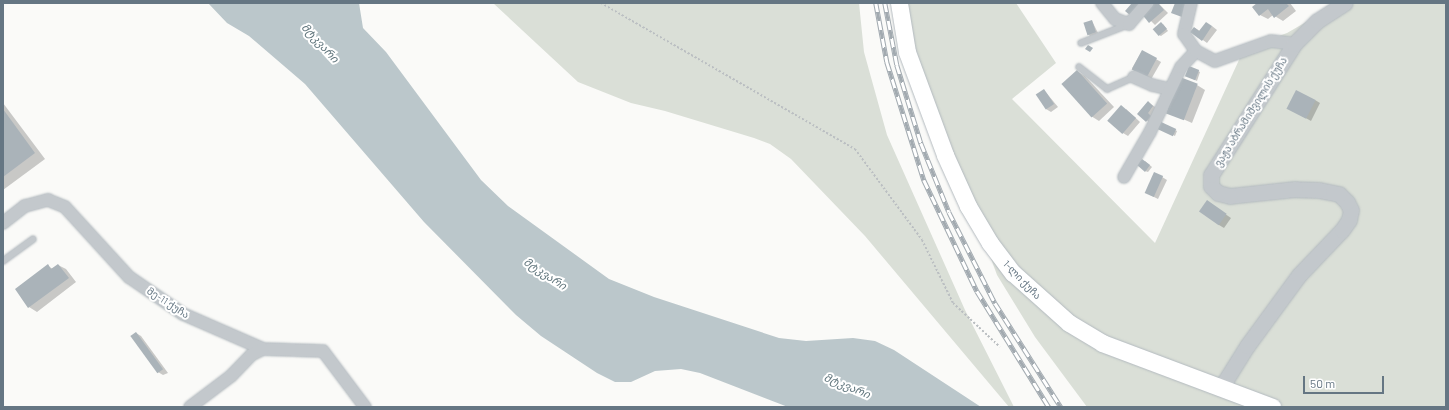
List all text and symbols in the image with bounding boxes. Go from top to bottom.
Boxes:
water label: მტკვარი [299,21,341,65]
street label: ვაჟა აბრამიშვილის ქუჩა [1212,55,1290,169]
water label: მტკვარი [521,255,569,293]
street label: 1-ლი ქუჩა [1001,258,1043,302]
street label: მე-11 ქუჩა [145,285,191,321]
scale bar [1305,368,1386,394]
water label: მტკვარი [822,371,872,401]
text: 50 m [1310,376,1335,390]

